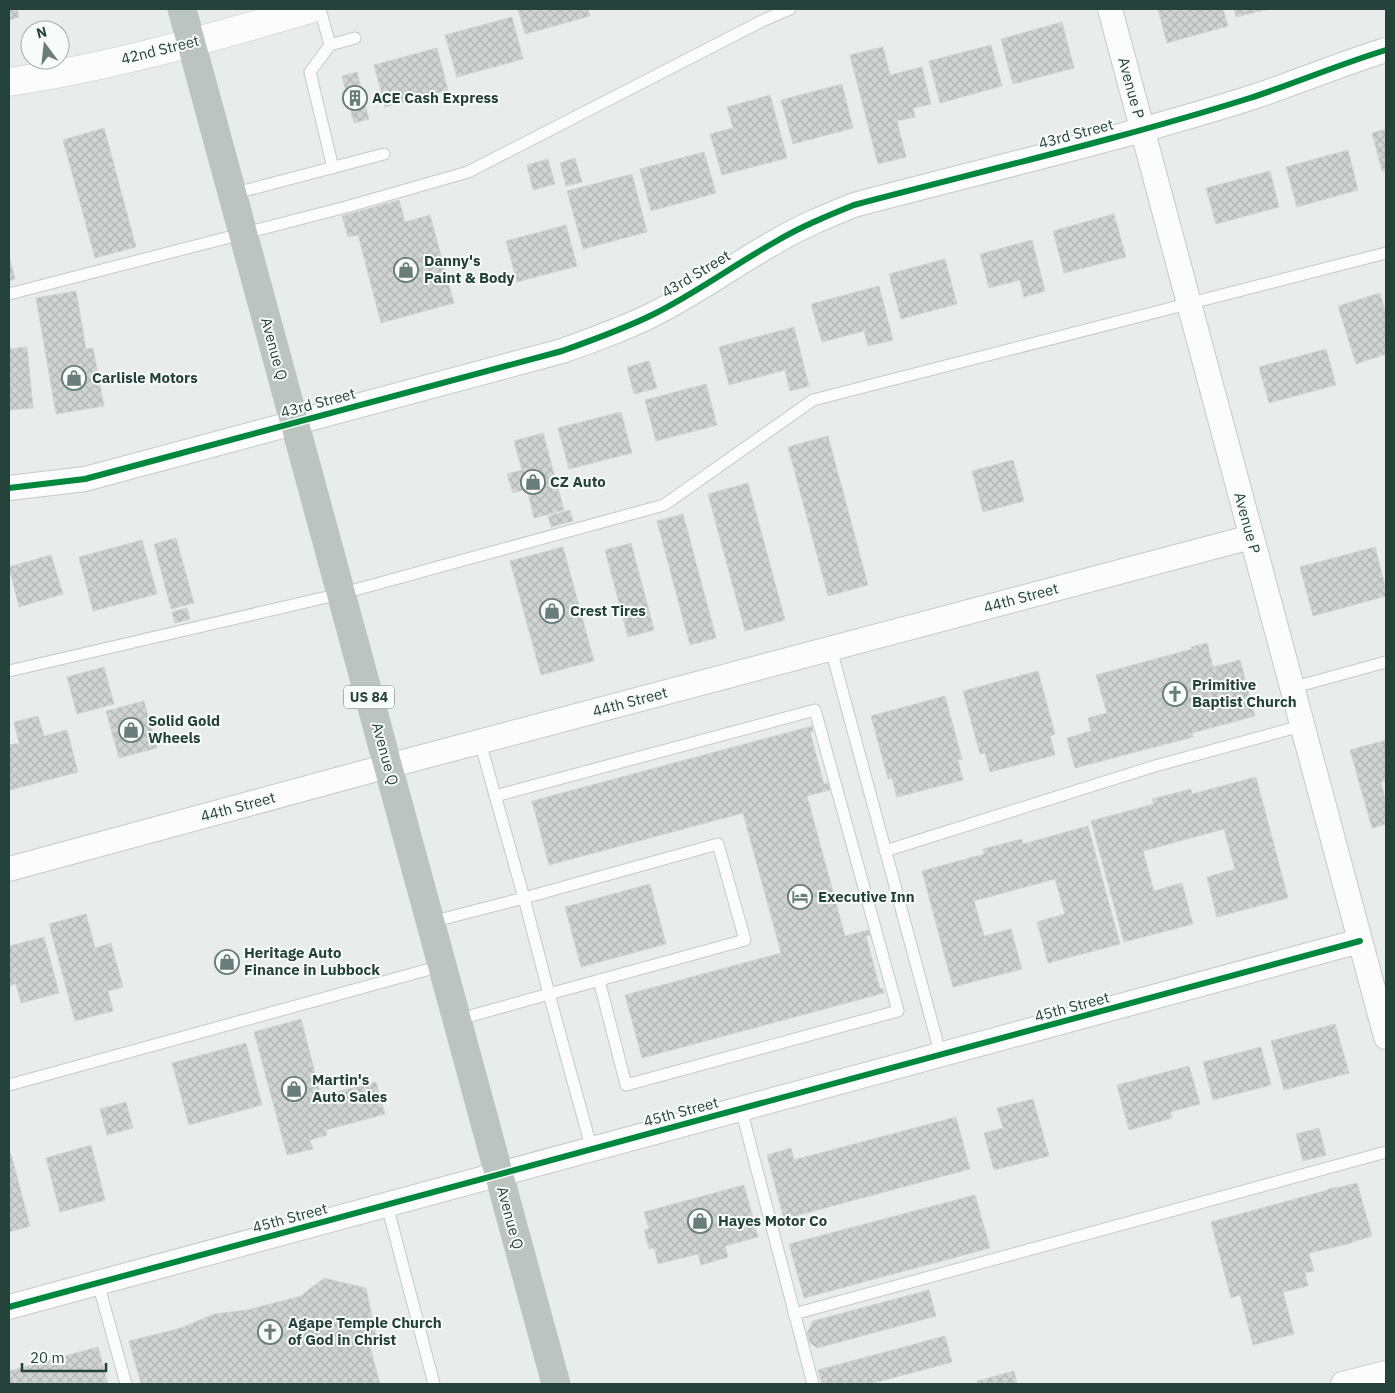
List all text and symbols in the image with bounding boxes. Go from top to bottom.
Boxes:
north arrow [20,20,70,70]
text: N [34,22,49,42]
street label: 42nd Street [119,31,201,68]
street label: Avenue P [1114,55,1149,121]
building icon: ACE Cash Express [342,85,368,111]
place label: ACE Cash Express [372,88,499,107]
street label: 43rd Street [1036,114,1115,153]
street label: 43rd Street [658,246,734,301]
place label: Danny's Paint & Body [424,251,515,287]
shop icon: Danny's Paint & Body [393,257,419,283]
street label: Avenue Q [257,315,292,382]
shop icon: Carlisle Motors [61,365,87,391]
place label: Carlisle Motors [92,368,198,387]
street label: 43rd Street [278,383,357,422]
shop icon: CZ Auto [520,469,546,495]
place label: CZ Auto [550,472,606,491]
street label: Avenue P [1230,490,1265,556]
street label: 44th Street [981,578,1060,617]
shop icon: Crest Tires [539,598,565,624]
place label: Crest Tires [570,601,646,620]
place label: Primitive Baptist Church [1192,675,1297,711]
church icon: Primitive Baptist Church [1162,681,1188,707]
street label: 44th Street [590,682,669,721]
road number: US 84 [344,686,394,709]
place label: Solid Gold Wheels [148,711,220,747]
shop icon: Solid Gold Wheels [118,717,144,743]
street label: Avenue Q [368,720,403,787]
street label: 44th Street [198,787,277,826]
hotel icon: Executive Inn [787,884,813,910]
place label: Executive Inn [818,887,915,906]
place label: Heritage Auto Finance in Lubbock [244,943,380,979]
shop icon: Heritage Auto Finance in Lubbock [214,949,240,975]
street label: 45th Street [1032,987,1111,1026]
place label: Martin's Auto Sales [312,1070,388,1106]
shop icon: Martin's Auto Sales [281,1076,307,1102]
street label: 45th Street [641,1092,720,1131]
street label: Avenue Q [493,1184,528,1251]
street label: 45th Street [250,1198,329,1237]
shop icon: Hayes Motor Co [687,1208,713,1234]
place label: Hayes Motor Co [718,1211,827,1230]
place label: Agape Temple Church of God in Christ [288,1313,442,1349]
church icon: Agape Temple Church of God in Christ [257,1319,283,1345]
scale bar [22,1340,106,1372]
text: 20 m [30,1348,65,1367]

